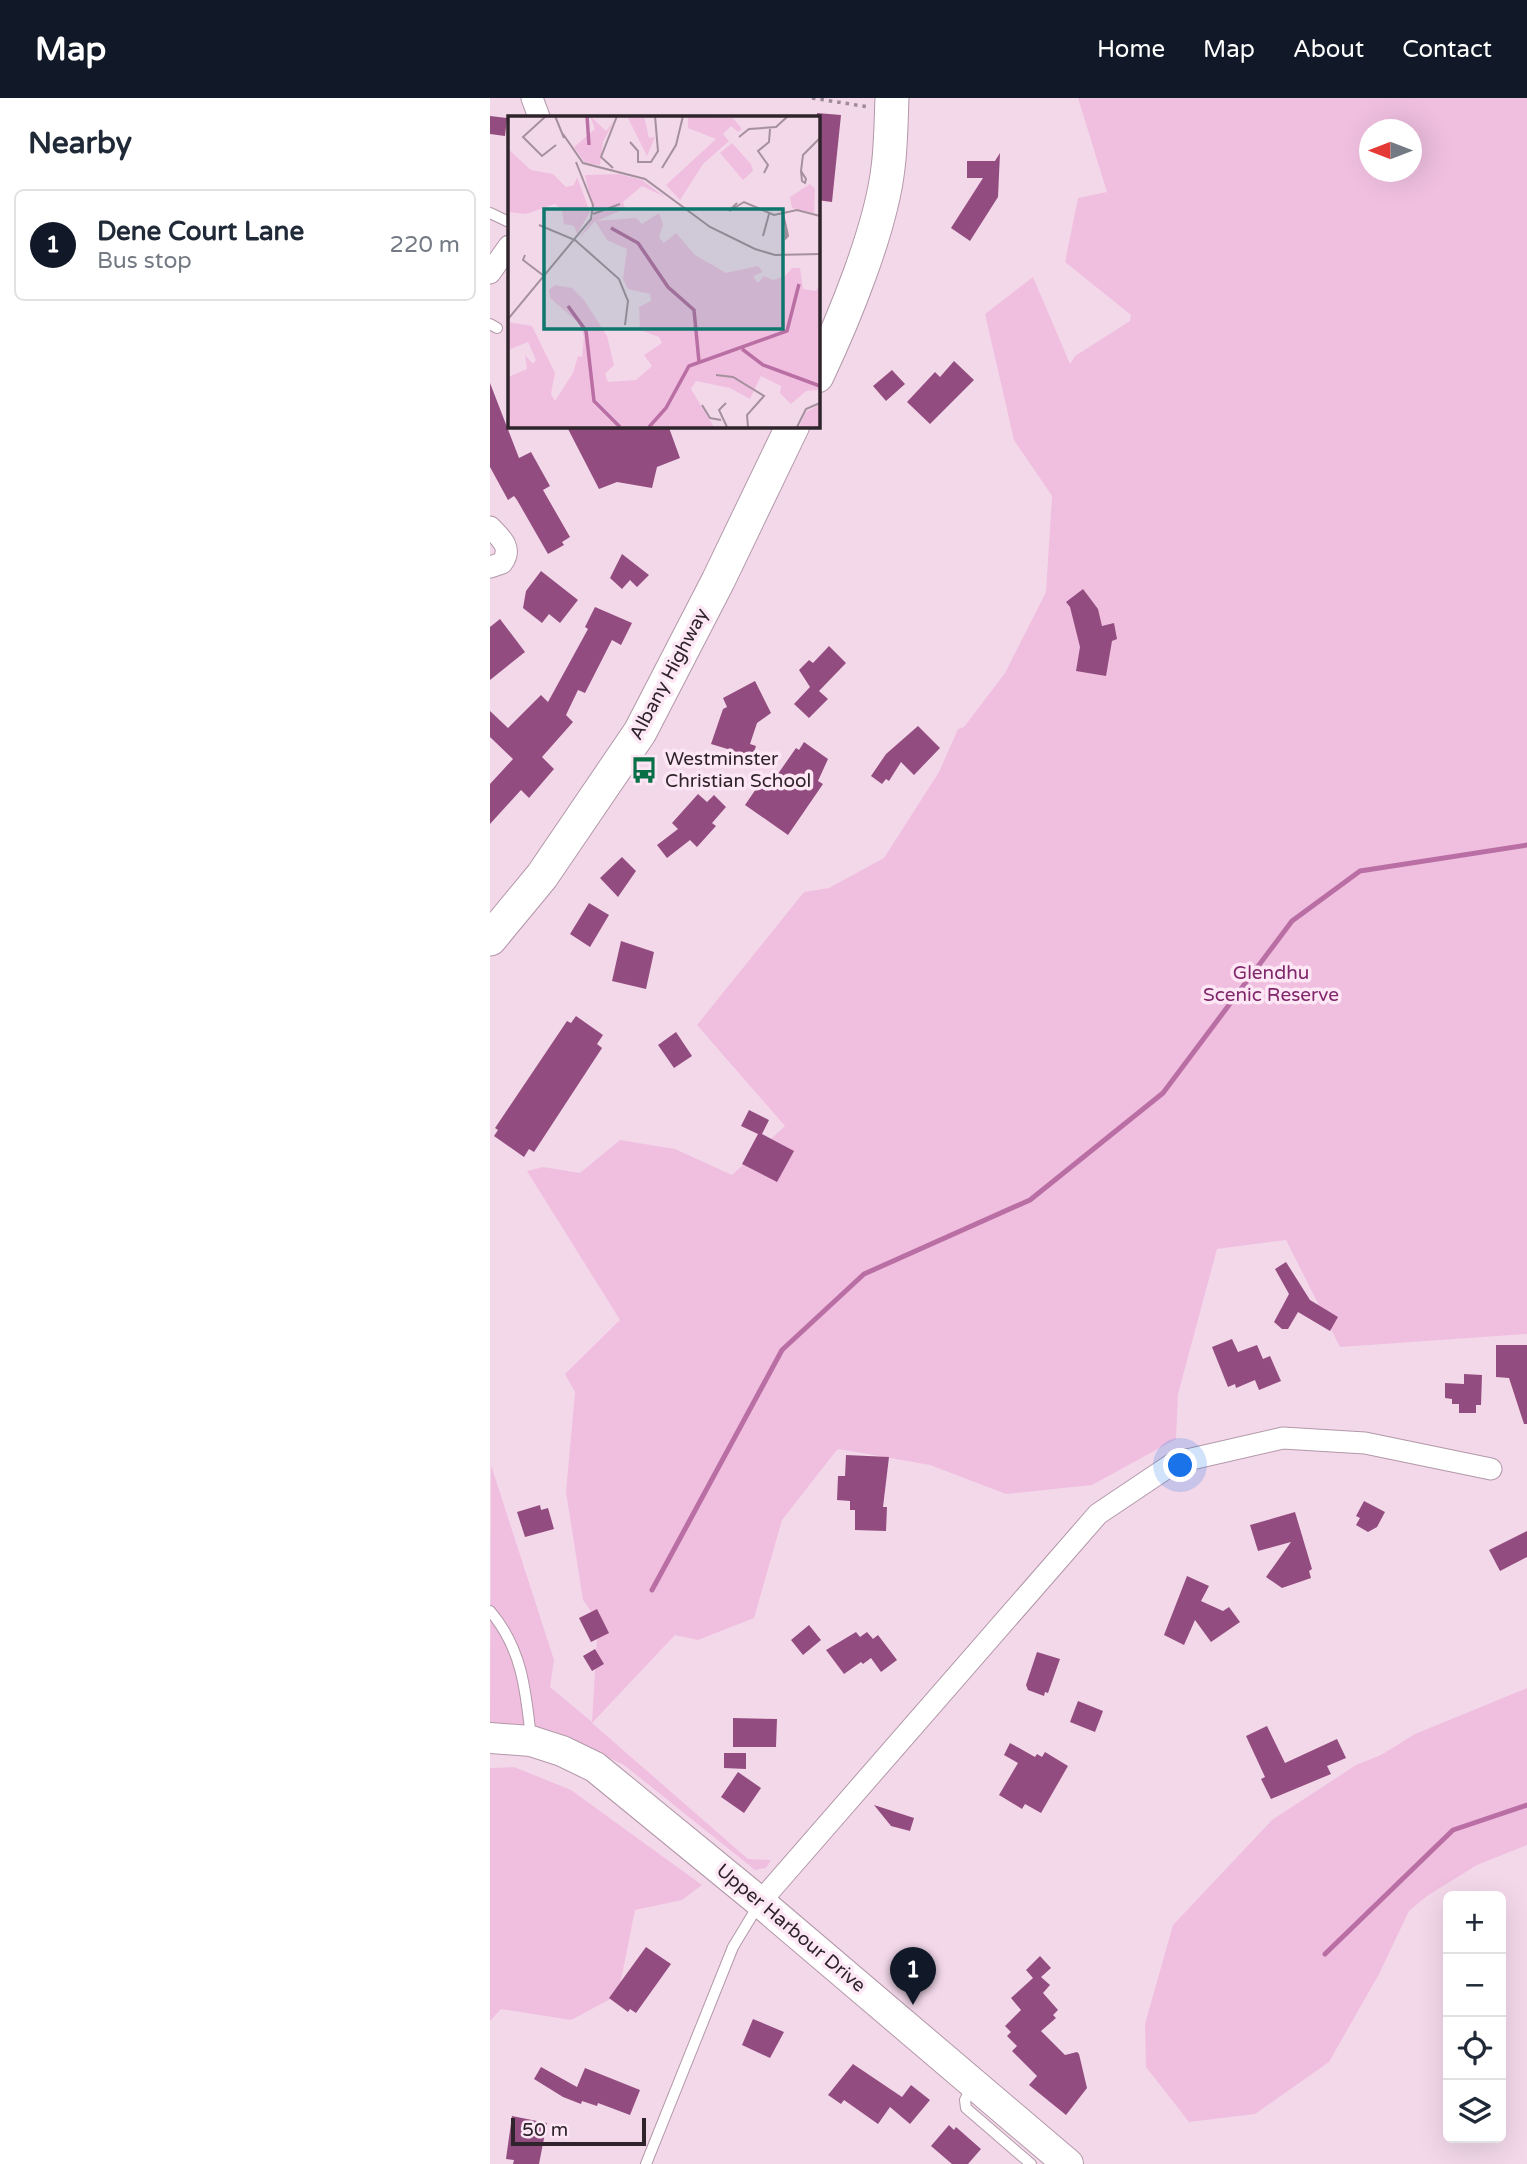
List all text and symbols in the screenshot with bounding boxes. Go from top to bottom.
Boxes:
text: Map [35,30,106,69]
text: Home [1097,35,1165,64]
text: Map [1203,35,1255,64]
text: About [1293,35,1364,64]
text: Contact [1402,35,1492,64]
inset map [508,116,819,427]
north arrow [1359,119,1422,182]
text: Nearby [28,125,132,162]
text: Dene Court Lane [97,216,304,247]
text: 1 [46,231,60,259]
text: 220 m [390,231,460,259]
text: Bus stop [97,247,192,275]
street label: Albany Highway [625,604,713,744]
place label: Westminster Christian School [665,748,811,792]
bus stop icon: Westminster Christian School [629,755,659,785]
park label: Glendhu Scenic Reserve [1203,962,1339,1006]
your location [1163,1448,1197,1482]
street label: Upper Harbour Drive [712,1859,870,1997]
map controls [1443,1891,1506,2143]
button: + [1443,1891,1506,1954]
pin: 1 [890,1947,936,2005]
button: − [1443,1954,1506,2017]
button: locate [1443,2017,1506,2080]
button: layers [1443,2080,1506,2143]
scale bar [511,2115,646,2147]
text: 50 m [522,2119,568,2141]

